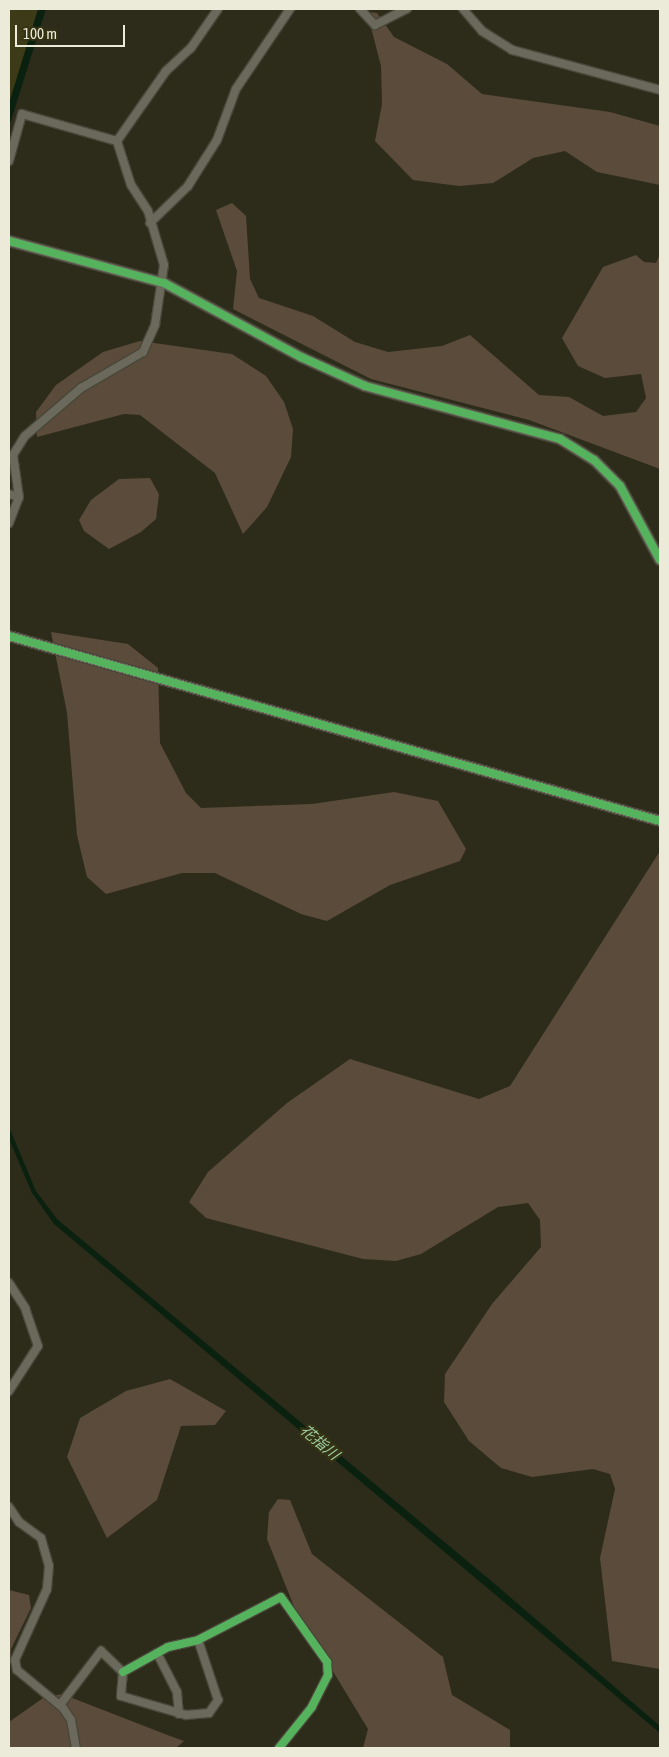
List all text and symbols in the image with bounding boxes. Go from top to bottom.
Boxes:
scale bar [18,15,128,47]
text: 100 m [23,25,57,42]
water label: 花指川 [297,1421,343,1463]

